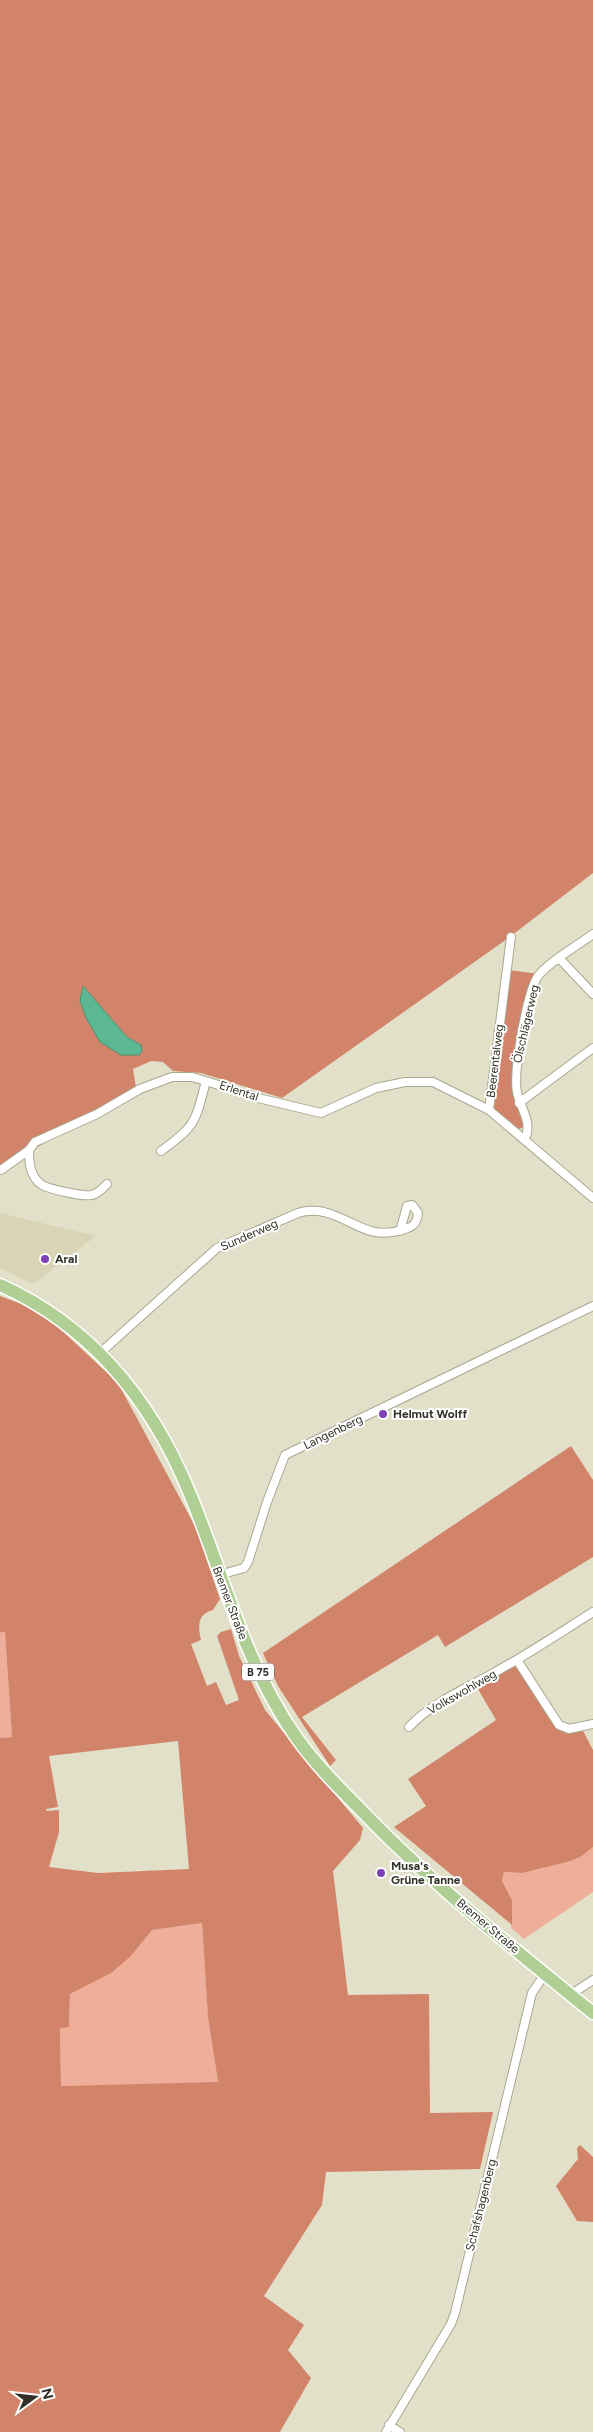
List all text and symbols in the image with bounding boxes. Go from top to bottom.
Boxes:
street label: Ölschlägerweg [510,983,542,1065]
street label: Beerentalweg [484,1023,506,1099]
street label: Erlental [218,1078,260,1104]
street label: Sunderweg [218,1216,280,1254]
place label: Aral [55,1252,78,1266]
marker: Aral [39,1253,51,1265]
place label: Helmut Wolff [393,1407,468,1421]
marker: Helmut Wolff [377,1408,389,1420]
street label: Langenberg [301,1412,365,1452]
street label: Bremer Straße [210,1564,251,1642]
road number: B 75 [242,1664,274,1680]
street label: Volkswohlweg [425,1667,499,1717]
place label: Musa's Grüne Tanne [391,1859,461,1887]
marker: Musa's Grüne Tanne [375,1867,387,1879]
street label: Bremer Straße [454,1896,522,1956]
street label: Schafshagenberg [463,2157,499,2253]
north arrow [10,2372,60,2422]
text: N [37,2386,57,2401]

